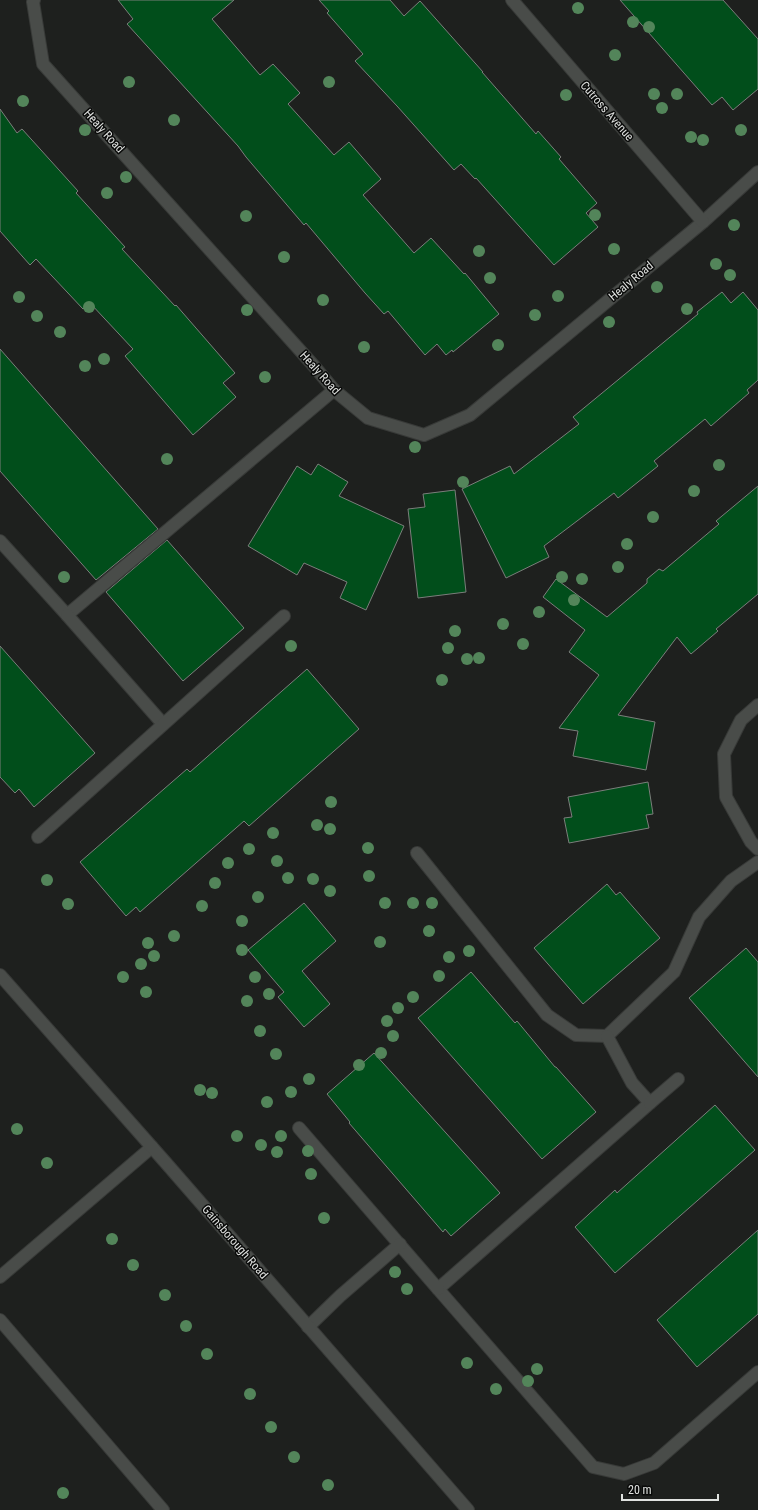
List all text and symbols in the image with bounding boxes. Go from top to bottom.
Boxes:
street label: Cutross Avenue [577,78,637,144]
street label: Healy Road [81,106,127,156]
street label: Healy Road [606,258,656,304]
street label: Healy Road [297,348,343,398]
street label: Gainsborough Road [199,1202,271,1282]
scale bar [622,1476,718,1502]
text: 20 m [628,1483,652,1497]

